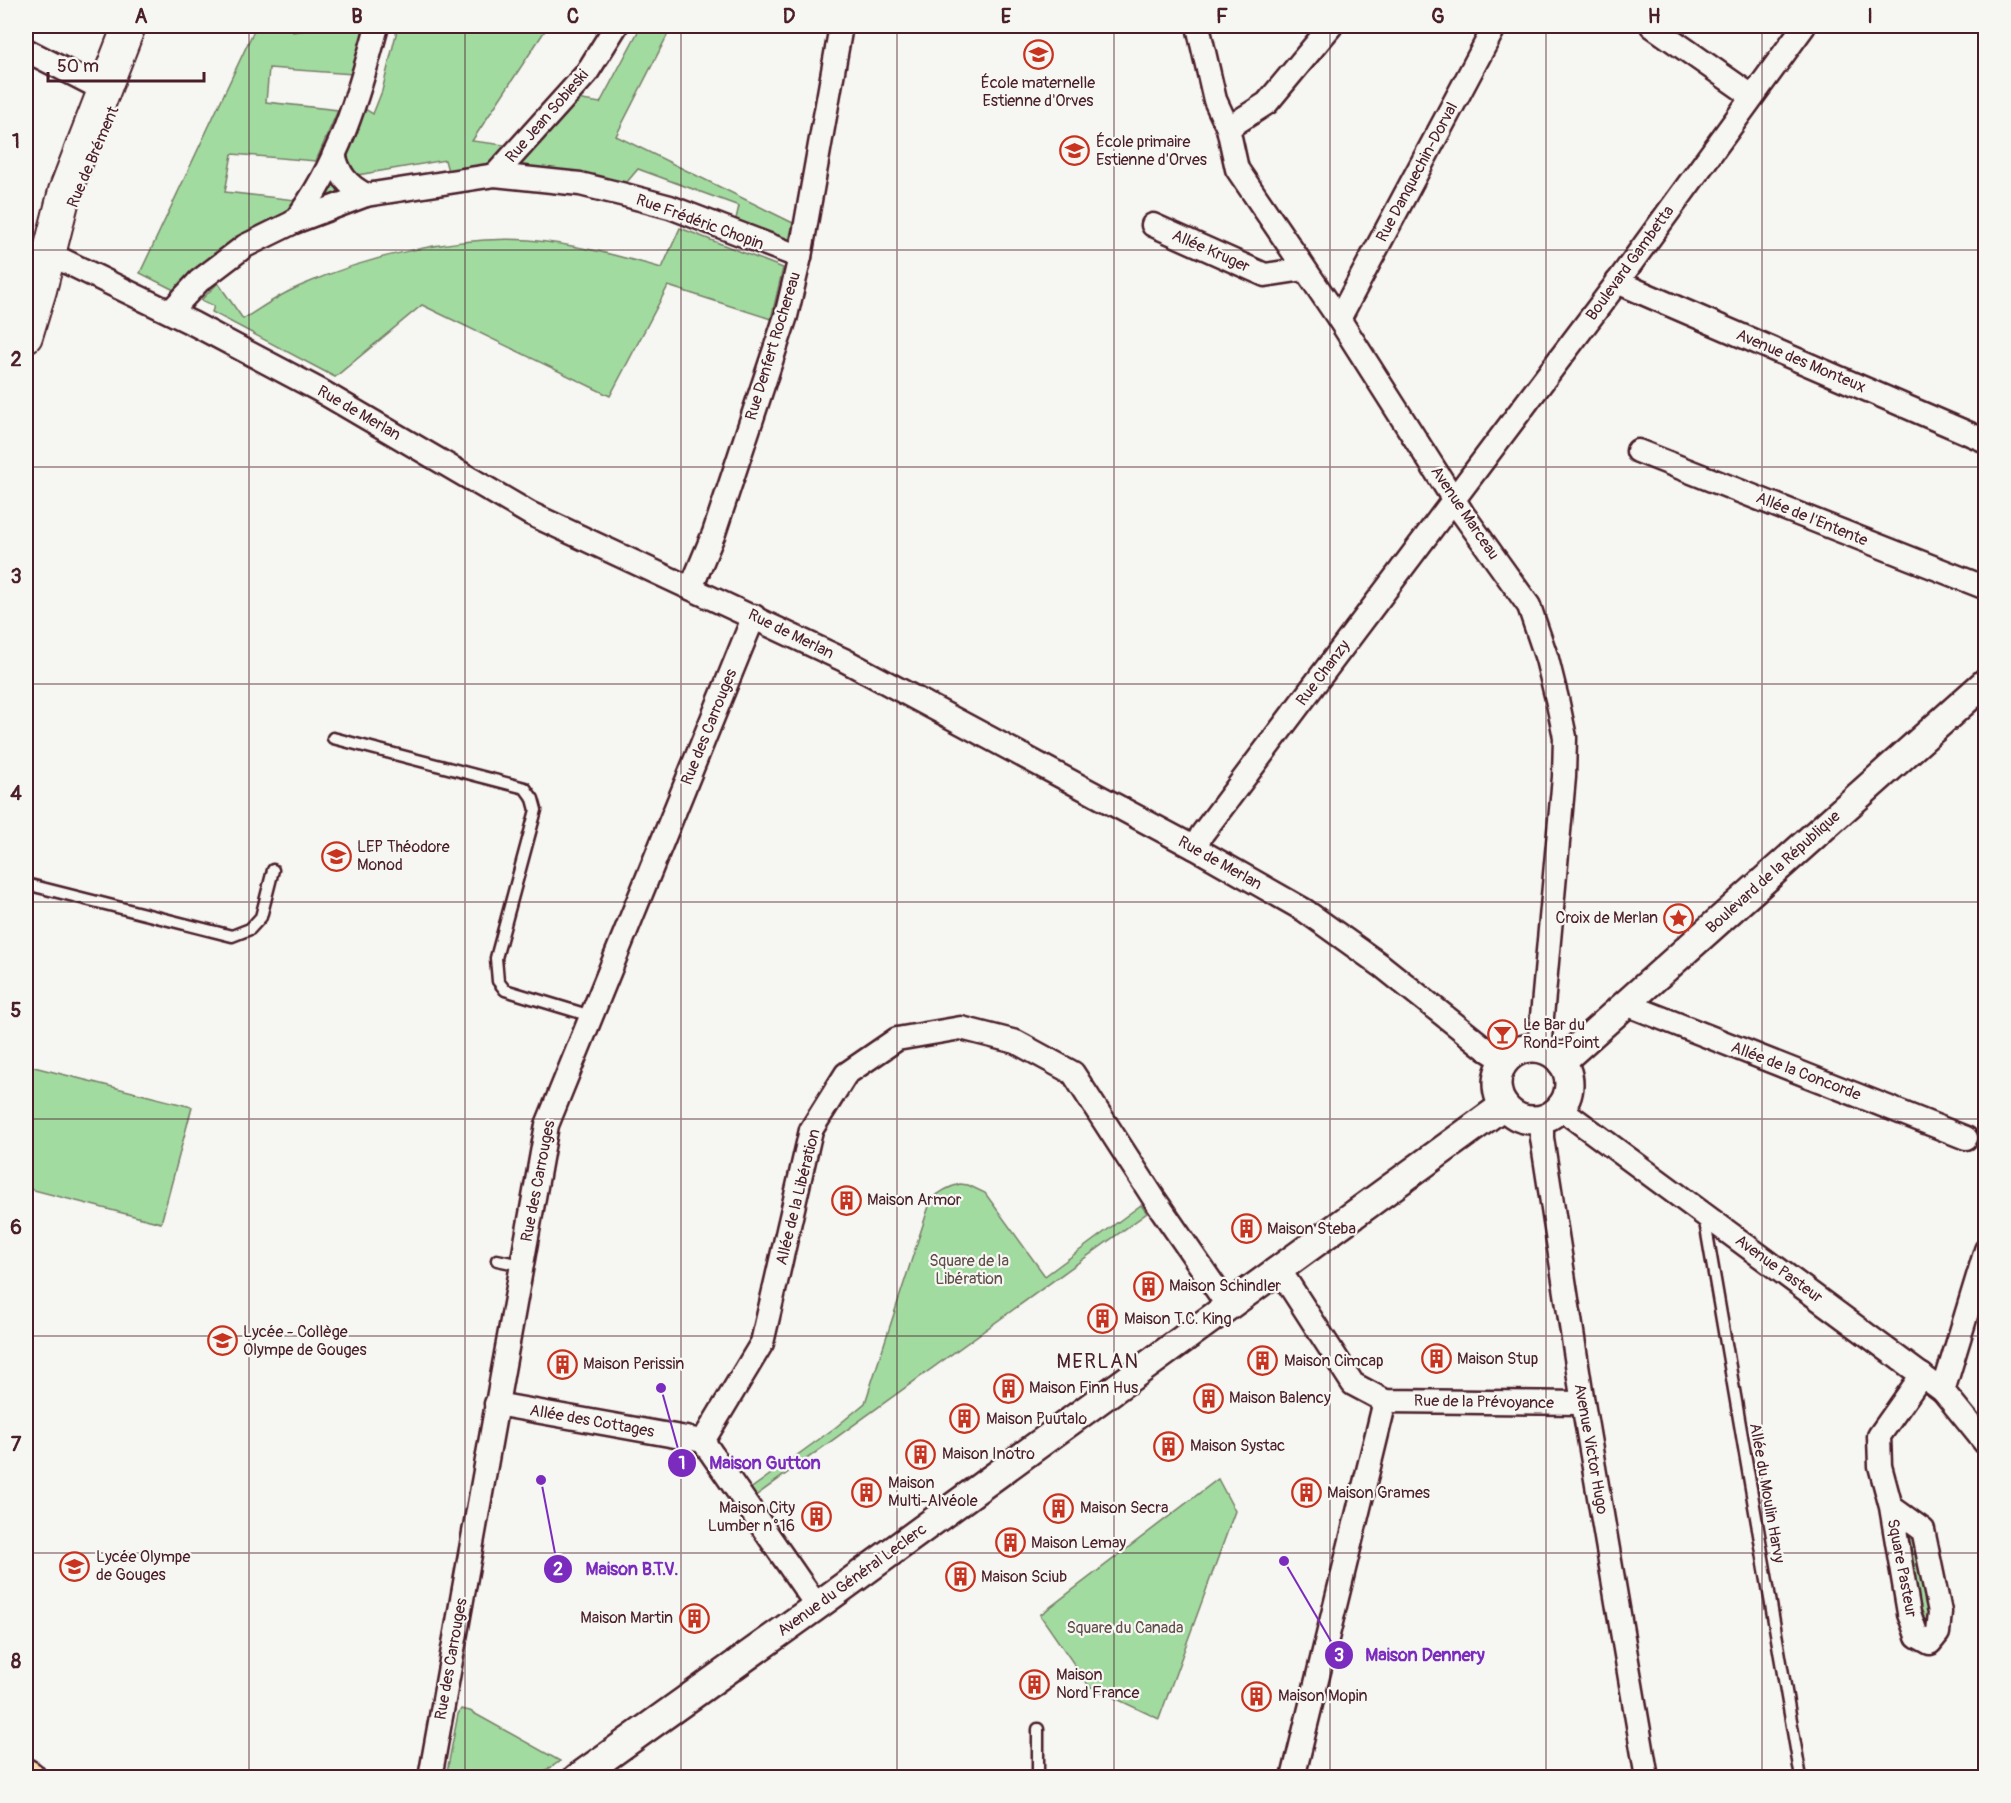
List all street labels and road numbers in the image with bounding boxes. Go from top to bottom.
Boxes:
street label: Rue Jean Sobieski [501,65,593,167]
street label: Rue Danquechin-Dorval [1372,99,1462,245]
street label: Rue de Brément [63,103,124,211]
street label: Rue Frédéric Chopin [633,190,767,254]
street label: Boulevard Gambetta [1582,202,1678,324]
street label: Allée Kruger [1169,225,1253,277]
street label: Rue Denfert Rochereau [741,269,805,423]
street label: Avenue des Monteux [1733,325,1869,397]
street label: Rue de Merlan [314,381,404,445]
street label: Avenue Marceau [1426,462,1504,564]
street label: Allée de l'Entente [1753,487,1871,551]
street label: Rue de Merlan [745,605,837,663]
street label: Rue Chanzy [1292,636,1354,710]
street label: Rue des Carrouges [677,666,741,788]
street label: Boulevard de la République [1702,806,1844,938]
street label: Rue de Merlan [1174,832,1266,894]
street label: Allée de la Concorde [1728,1037,1864,1105]
street label: Rue des Carrouges [516,1119,560,1243]
street label: Allée de la Libération [771,1127,825,1267]
street label: Avenue Pasteur [1731,1230,1827,1308]
street label: Avenue Victor Hugo [1570,1382,1612,1516]
street label: Rue de la Prévoyance [1414,1391,1554,1413]
street label: Allée des Cottages [528,1400,656,1442]
street label: Allée du Moulin Harvy [1745,1421,1789,1565]
street label: Square Pasteur [1883,1517,1921,1619]
street label: Avenue du Général Leclerc [773,1519,931,1641]
street label: Rue des Carrouges [430,1597,472,1721]

